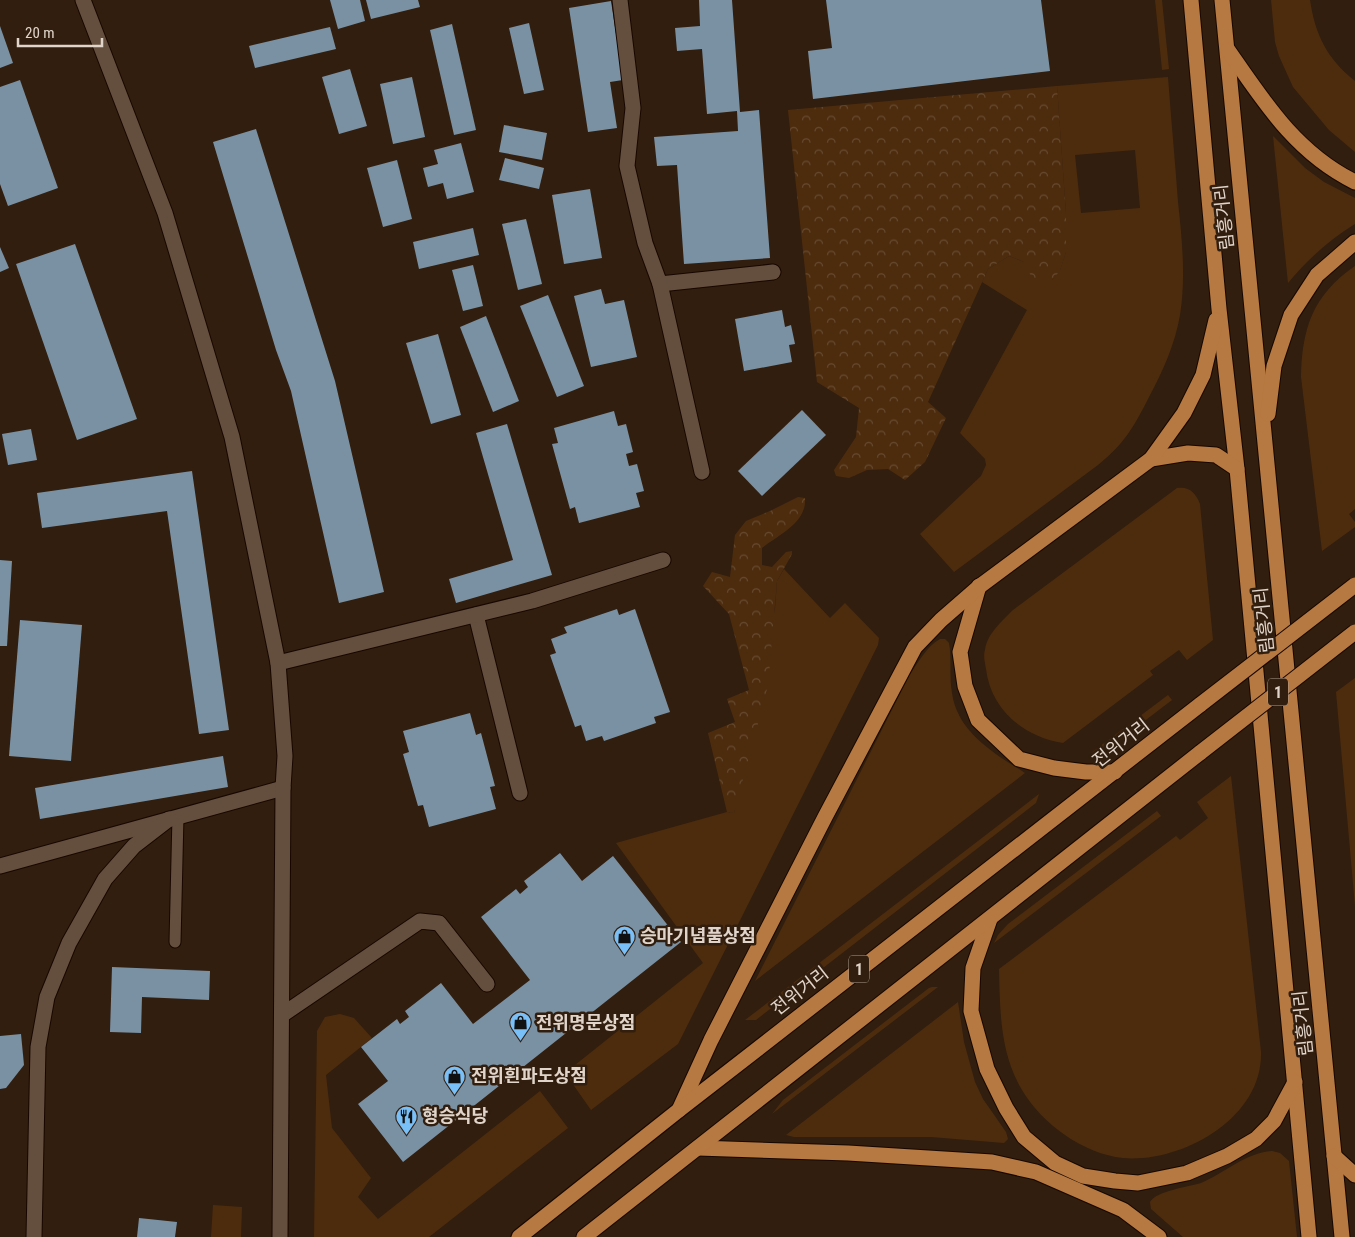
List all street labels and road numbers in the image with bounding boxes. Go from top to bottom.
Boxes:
street label: 림흥거리 [1210,183,1237,251]
street label: 림흥거리 [1250,586,1277,654]
road number: 1 [1268,679,1288,706]
street label: 전위거리 [1088,714,1153,771]
road number: 1 [849,956,869,982]
street label: 전위거리 [767,962,832,1019]
street label: 림흥거리 [1289,989,1316,1057]

